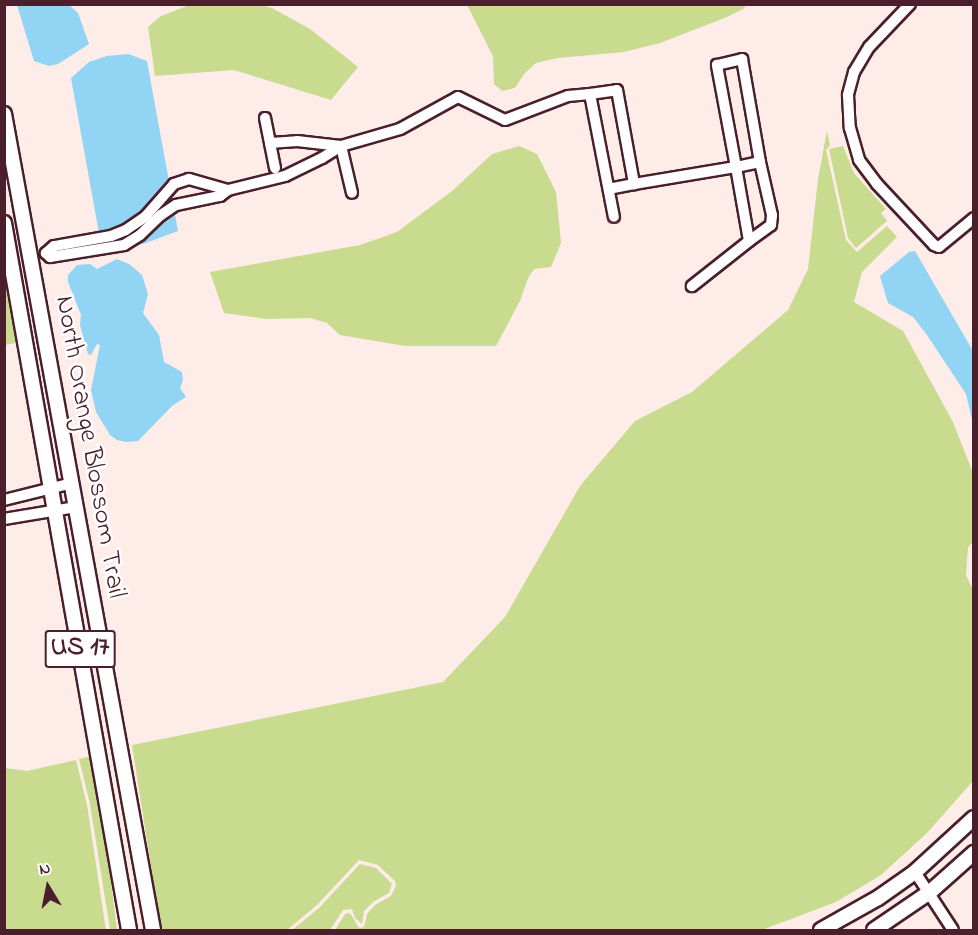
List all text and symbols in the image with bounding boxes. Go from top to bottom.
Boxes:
street label: North Orange Blossom Trail [47,293,133,601]
road number: US 17 [44,626,116,672]
north arrow [18,857,78,917]
text: N [37,857,52,882]

